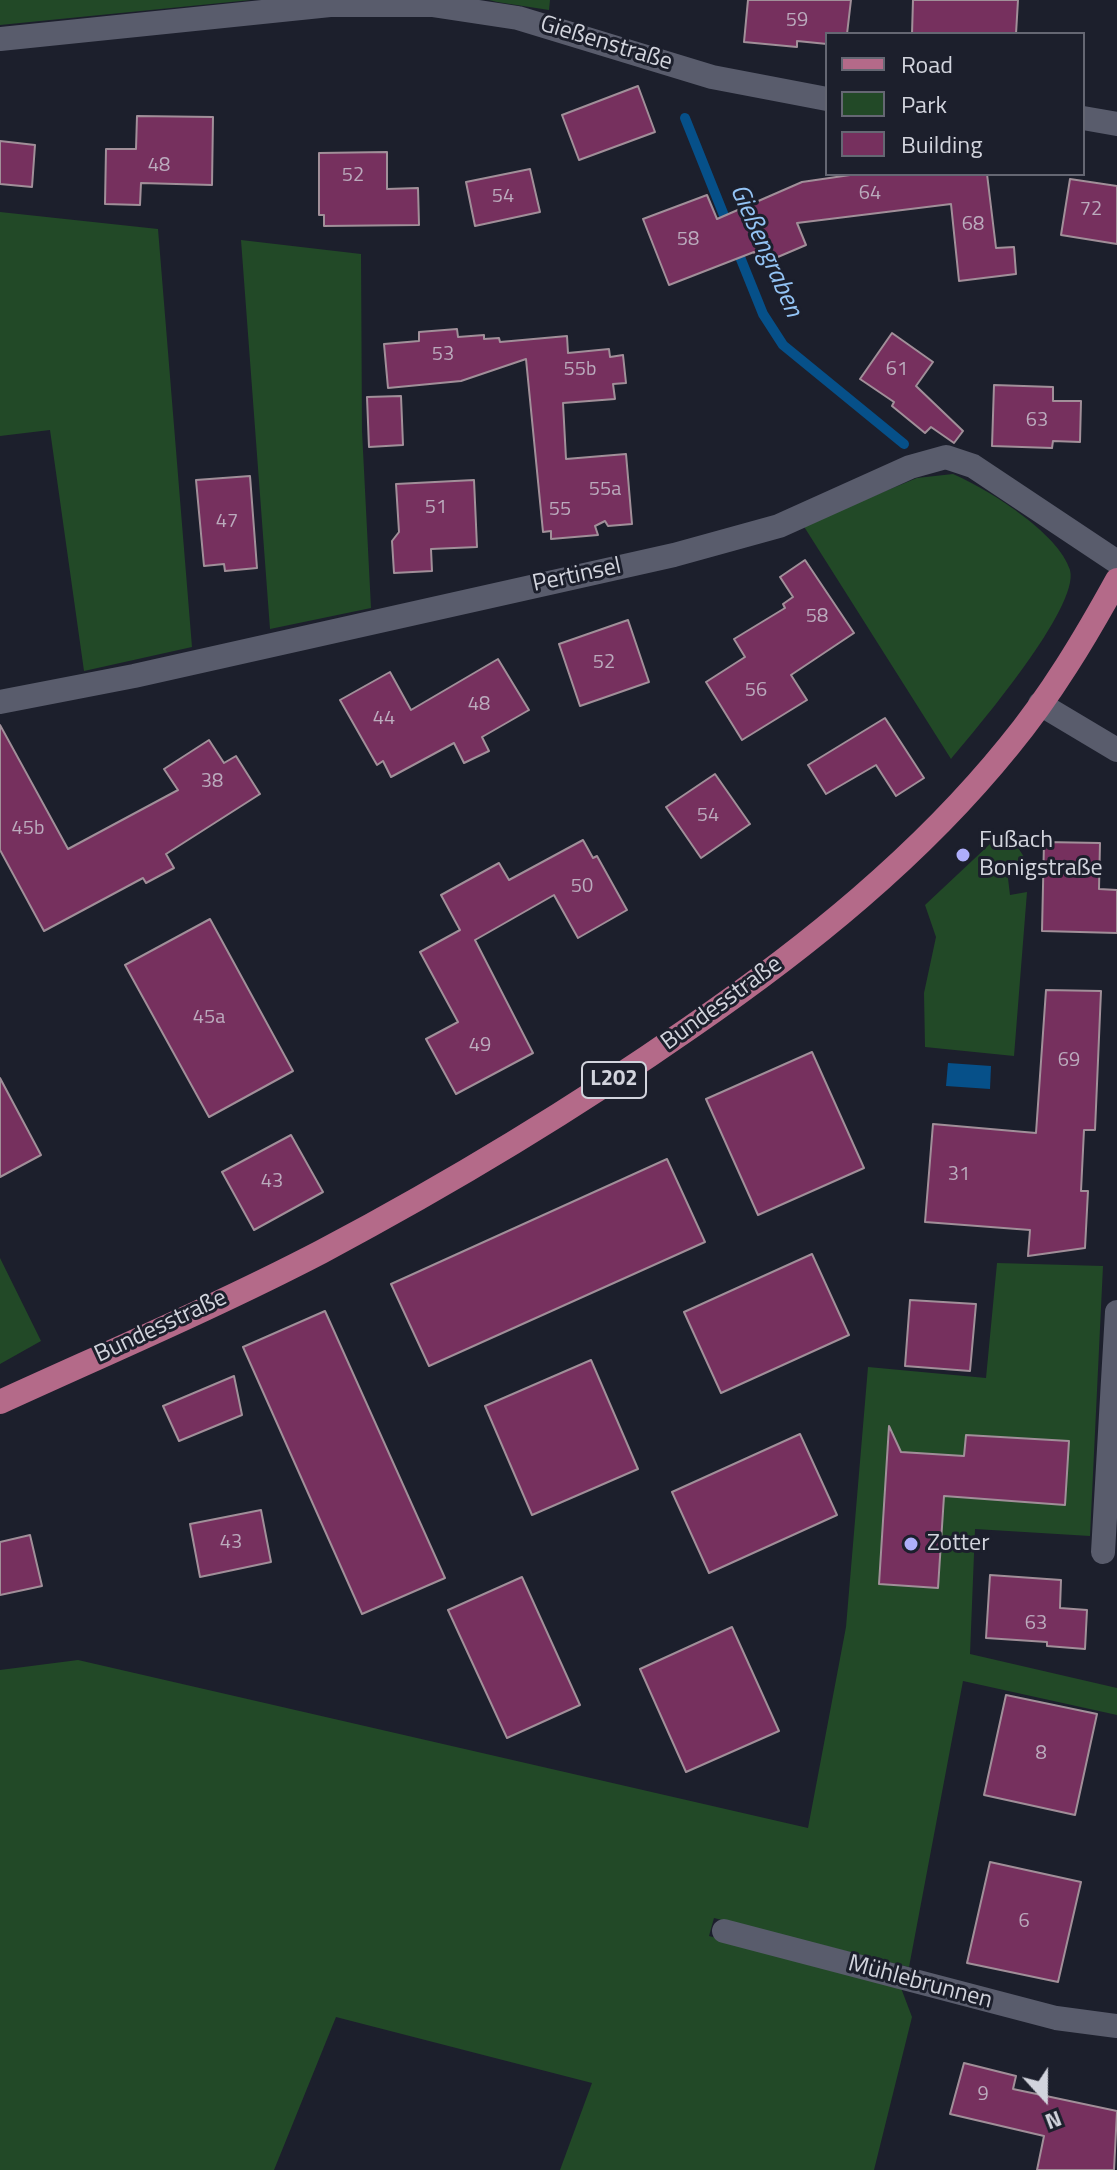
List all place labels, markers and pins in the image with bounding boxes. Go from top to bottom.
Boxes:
place label: Fußach Bonigstraße [979,827,1103,883]
marker: Fußach Bonigstraße [954,846,972,864]
place label: Zotter [927,1530,989,1558]
marker: Zotter [902,1535,920,1553]

